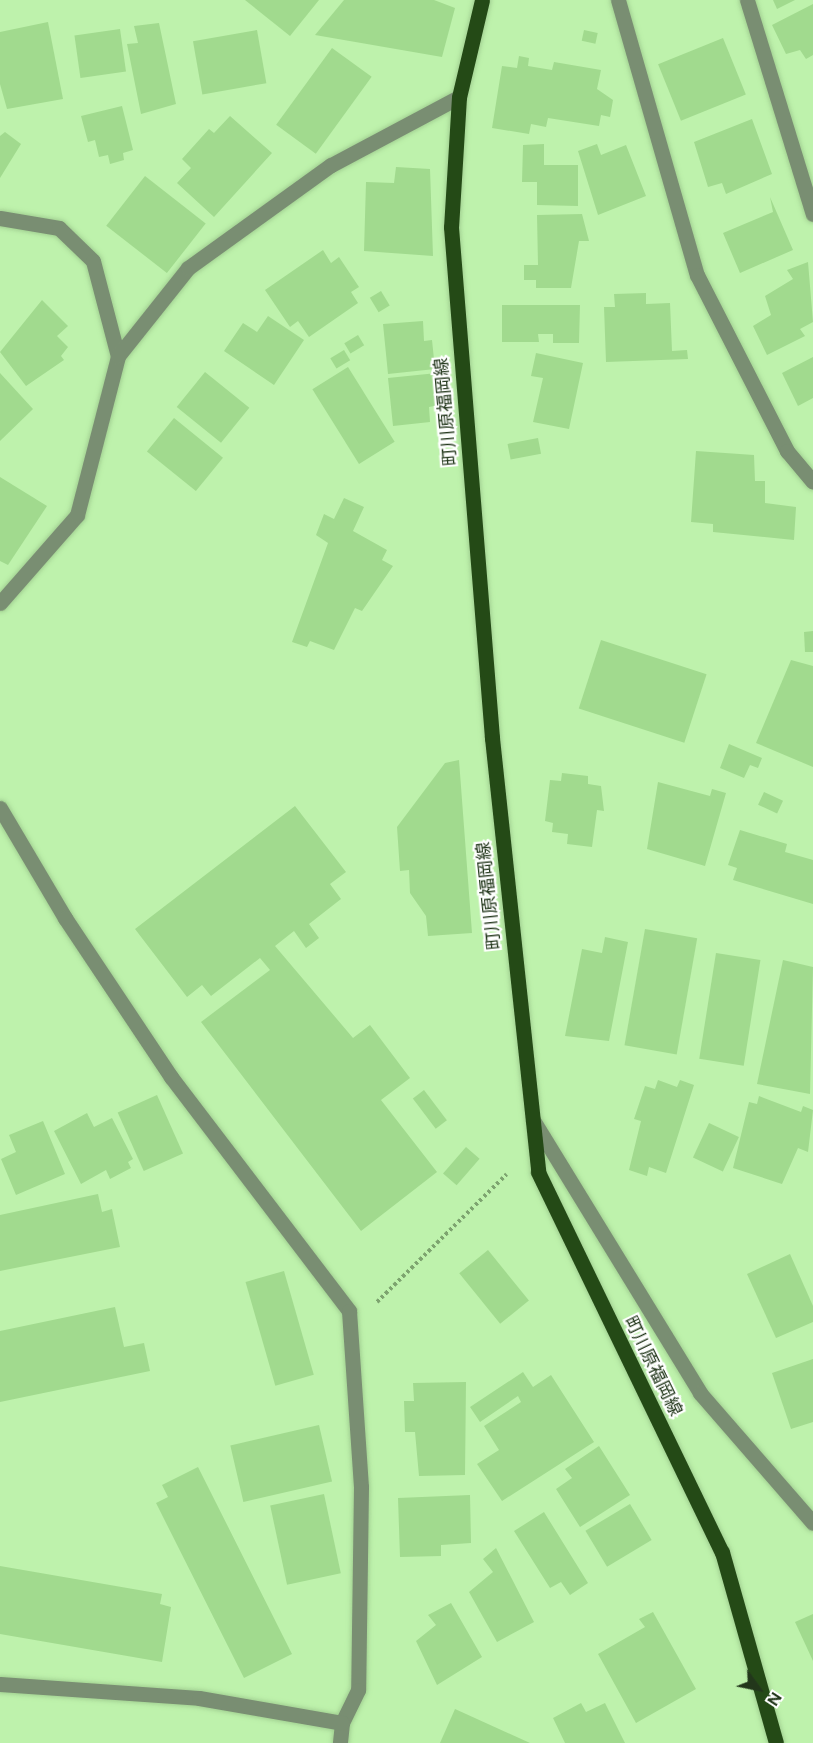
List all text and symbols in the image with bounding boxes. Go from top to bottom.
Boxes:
street label: 町川原福岡線 [431,357,461,467]
street label: 町川原福岡線 [473,841,505,951]
street label: 町川原福岡線 [620,1313,686,1419]
north arrow [729,1659,789,1719]
text: N [763,1689,786,1709]

